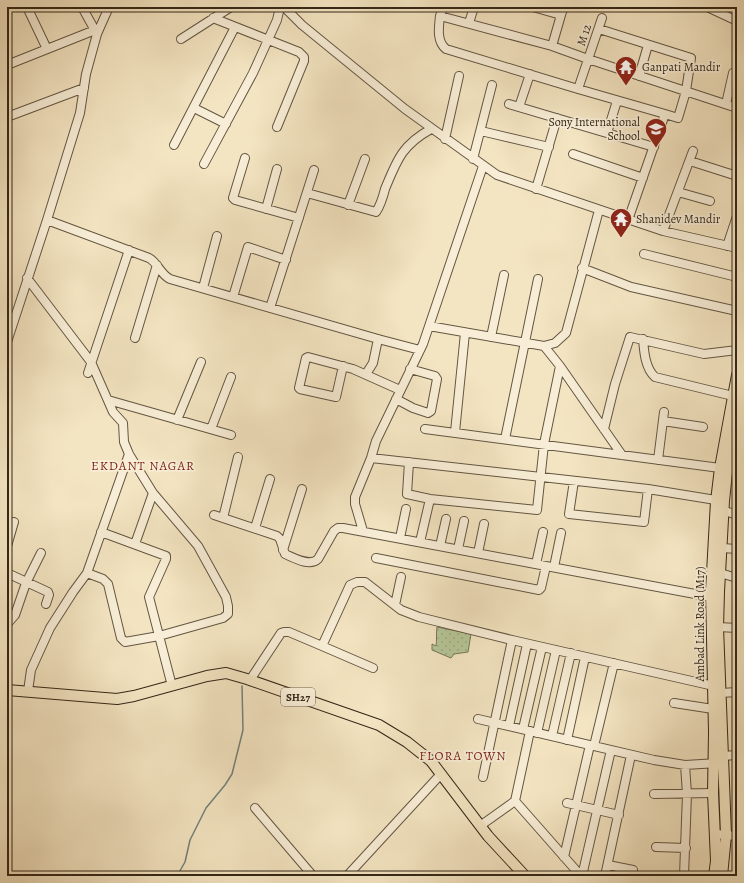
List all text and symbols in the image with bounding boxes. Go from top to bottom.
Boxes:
street label: M 12 [573,22,595,48]
temple icon: Ganpati Mandir [613,54,639,87]
place label: Ganpati Mandir [642,59,721,75]
place label: Sony International School [549,114,640,144]
school or university icon: Sony International School [643,116,669,149]
temple icon: Shanidev Mandir [608,206,634,239]
place label: Shanidev Mandir [636,211,721,227]
district label: EKDANT NAGAR [91,457,195,474]
street label: Ambad Link Road (M17) [692,567,708,682]
road number: SH27 [281,688,315,706]
district label: FLORA TOWN [419,747,507,764]

